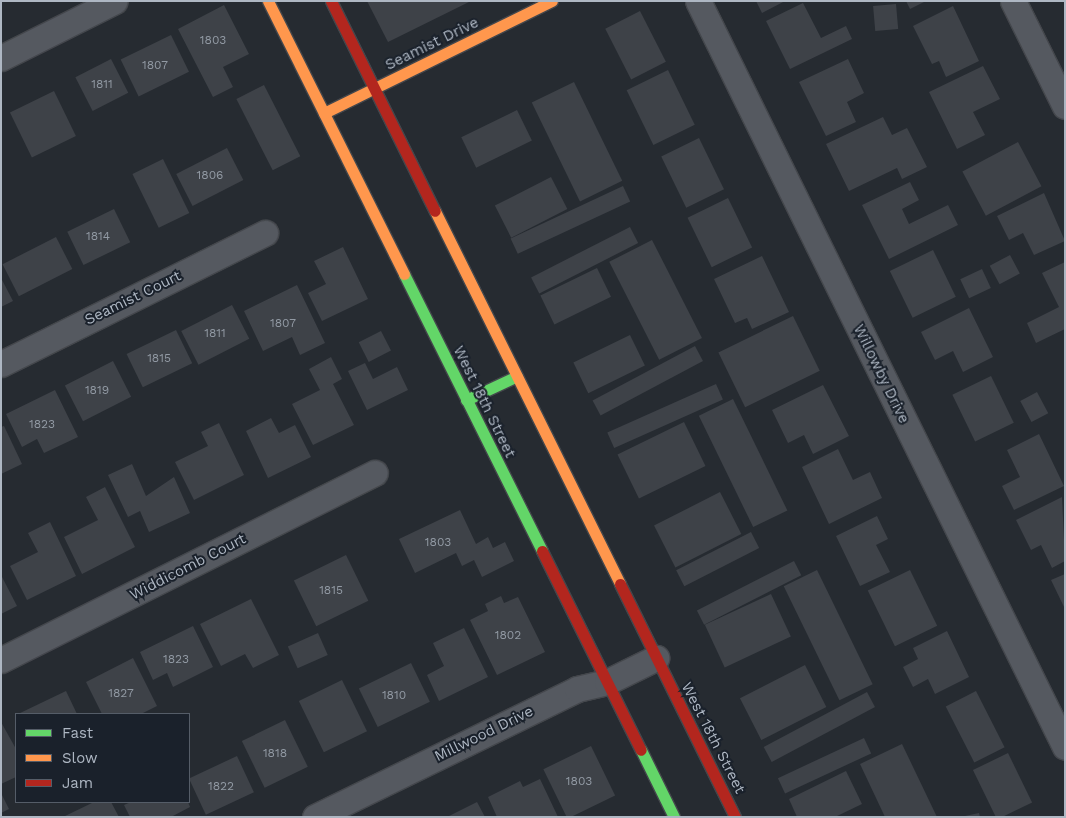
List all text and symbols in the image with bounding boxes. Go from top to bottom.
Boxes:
street label: Seamist Drive [382,14,482,74]
house number: 1803 [200,34,226,48]
house number: 1807 [142,59,168,73]
house number: 1811 [91,78,113,92]
house number: 1806 [197,169,223,183]
house number: 1814 [86,230,110,244]
street label: Seamist Court [82,267,184,329]
house number: 1807 [270,317,296,331]
street label: Willowby Drive [849,321,913,427]
house number: 1811 [204,327,226,341]
street label: West 18th Street [449,343,519,461]
house number: 1815 [147,352,171,366]
house number: 1819 [85,384,109,398]
house number: 1823 [29,418,55,432]
street label: Widdicomb Court [127,530,249,604]
house number: 1803 [425,536,451,550]
house number: 1815 [319,584,343,598]
house number: 1802 [495,629,521,643]
house number: 1823 [163,653,189,667]
street label: West 18th Street [677,679,749,797]
house number: 1827 [108,687,134,701]
house number: 1810 [382,689,406,703]
street label: Millwood Drive [432,702,536,766]
legend [15,713,190,803]
text: Fast [62,724,93,742]
house number: 1818 [263,747,287,761]
text: Slow [62,749,98,767]
text: Jam [62,774,93,792]
house number: 1803 [566,775,592,789]
house number: 1822 [208,780,234,794]

